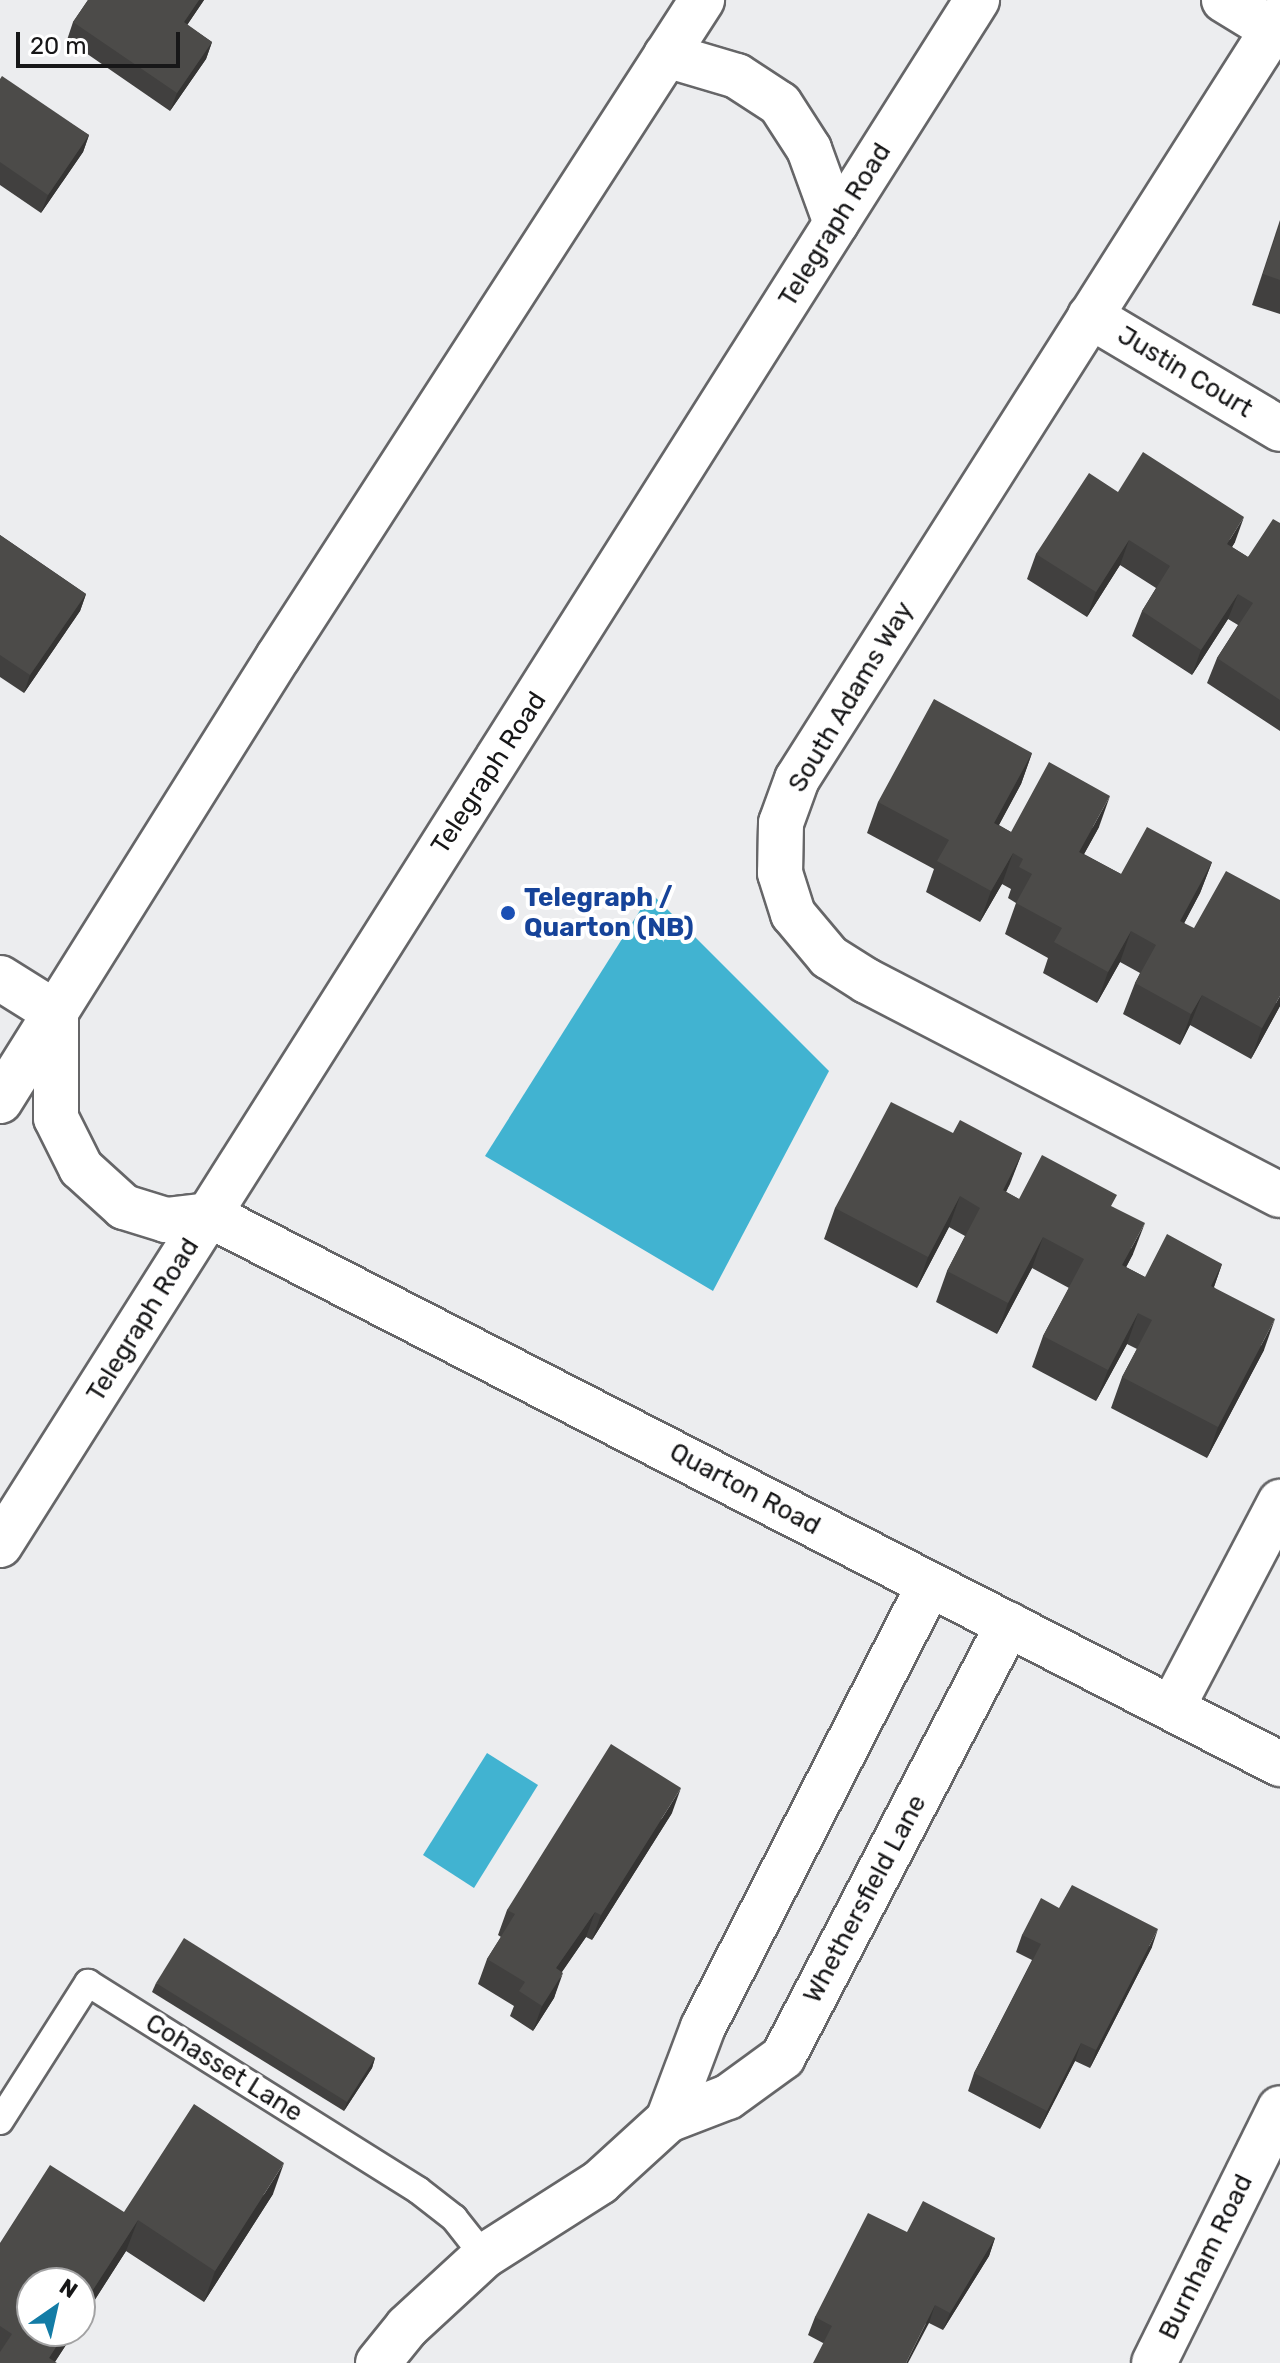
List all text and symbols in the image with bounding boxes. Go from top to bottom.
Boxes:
scale bar [20,16,184,66]
text: 20 m [30,32,87,60]
street label: Telegraph Road [772,138,898,312]
street label: Justin Court [1112,320,1258,424]
street label: South Adams Way [782,596,920,798]
street label: Telegraph Road [425,686,553,860]
place label: Telegraph / Quarton (NB) [524,882,694,944]
marker: Telegraph / Quarton (NB) [499,904,517,922]
street label: Telegraph Road [80,1233,206,1407]
street label: Quarton Road [664,1436,826,1542]
street label: Whethersfield Lane [797,1790,933,2008]
street label: Cohasset Lane [140,2007,308,2129]
street label: Burnham Road [1153,2169,1259,2345]
north arrow [16,2267,96,2347]
text: N [54,2273,83,2304]

